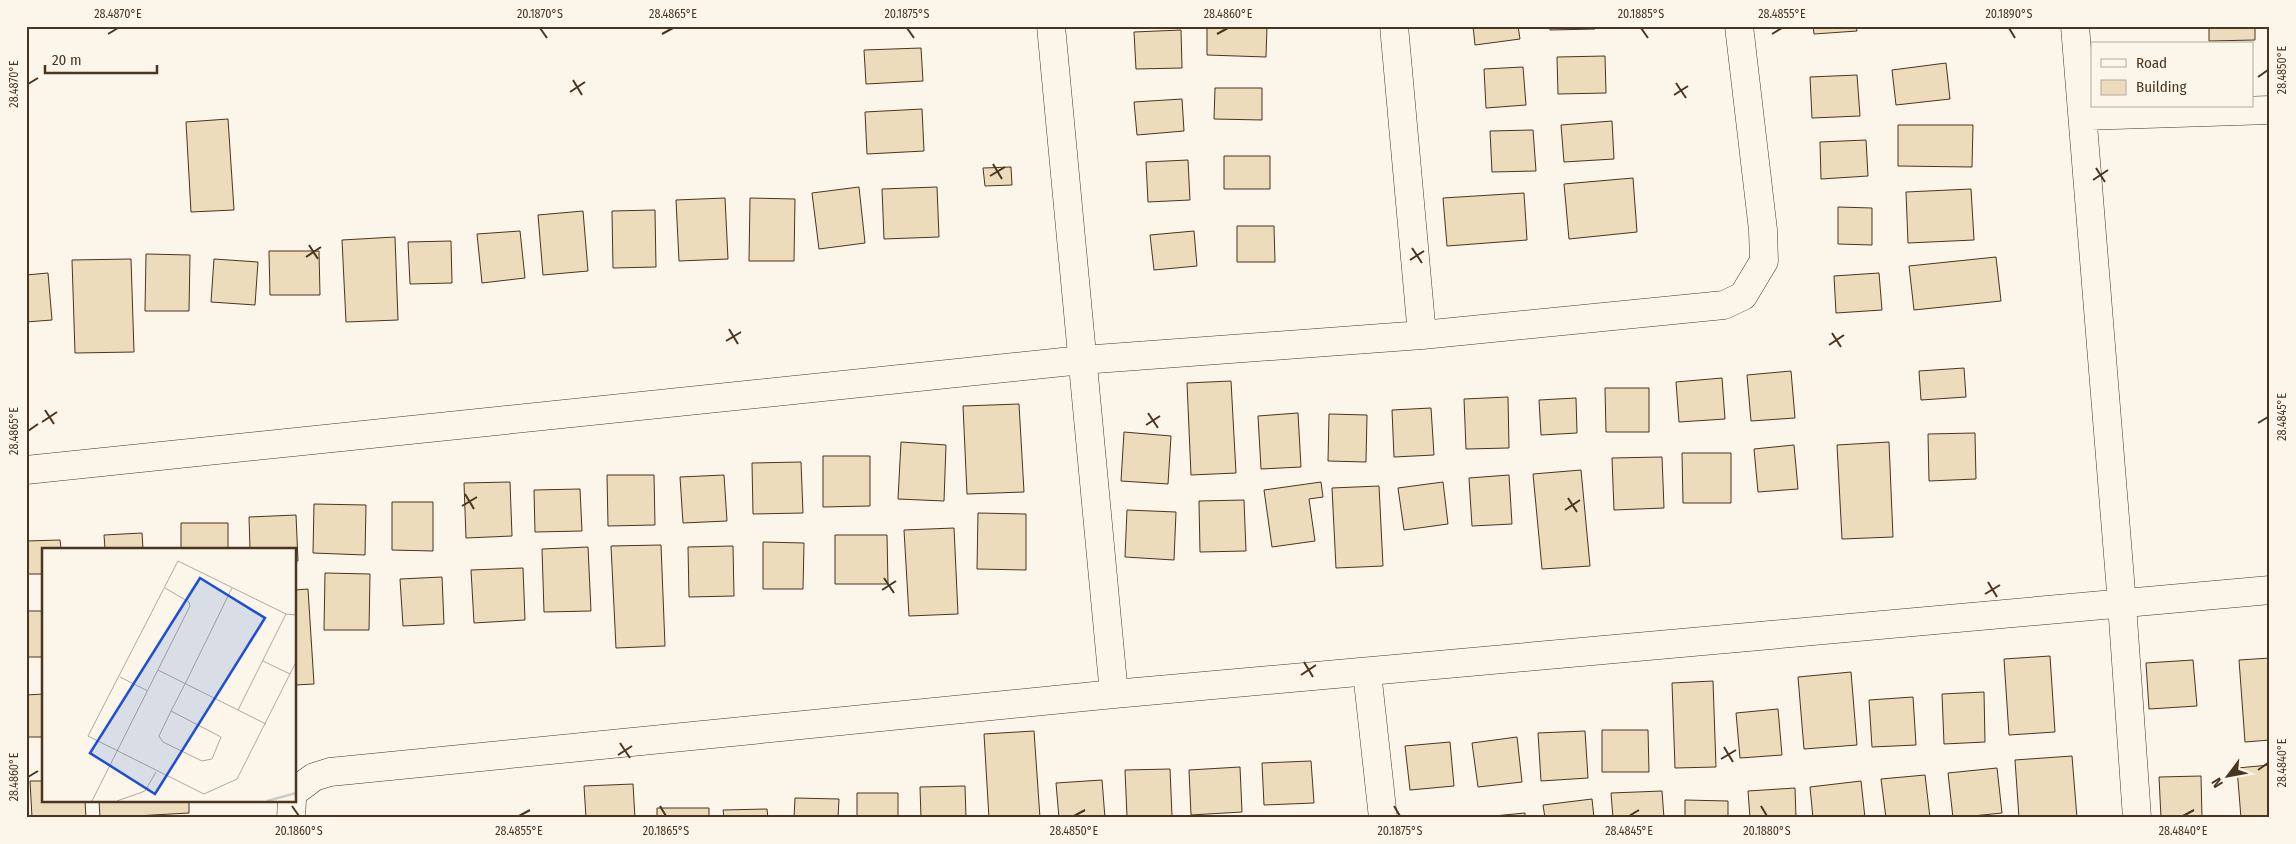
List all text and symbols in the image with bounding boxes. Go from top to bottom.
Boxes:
text: 28.4870°E [94,7,142,21]
text: 20.1870°S [517,7,563,21]
text: 28.4865°E [649,7,697,21]
text: 20.1875°S [884,7,930,21]
text: 28.4860°E [1204,7,1253,21]
text: 20.1885°S [1618,7,1664,21]
text: 28.4855°E [1758,7,1806,21]
text: 20.1890°S [1985,7,2033,21]
scale bar [45,42,158,74]
legend [2091,42,2254,108]
text: 28.4850°E [2275,46,2289,94]
text: 20 m [52,51,82,69]
text: Road [2136,54,2167,72]
text: 28.4870°E [7,60,21,108]
text: Building [2136,78,2187,96]
text: 28.4845°E [2275,393,2289,441]
text: 28.4865°E [7,407,21,455]
inset map [42,548,296,802]
text: 28.4840°E [2275,738,2289,787]
text: 28.4860°E [7,752,21,801]
north arrow [2204,752,2254,802]
text: N [2208,775,2227,791]
text: 20.1860°S [275,824,323,838]
text: 28.4855°E [495,824,543,838]
text: 20.1865°S [643,824,689,838]
text: 28.4850°E [1050,824,1098,838]
text: 20.1875°S [1377,824,1423,838]
text: 28.4845°E [1605,824,1653,838]
text: 20.1880°S [1743,824,1791,838]
text: 28.4840°E [2159,824,2208,838]

